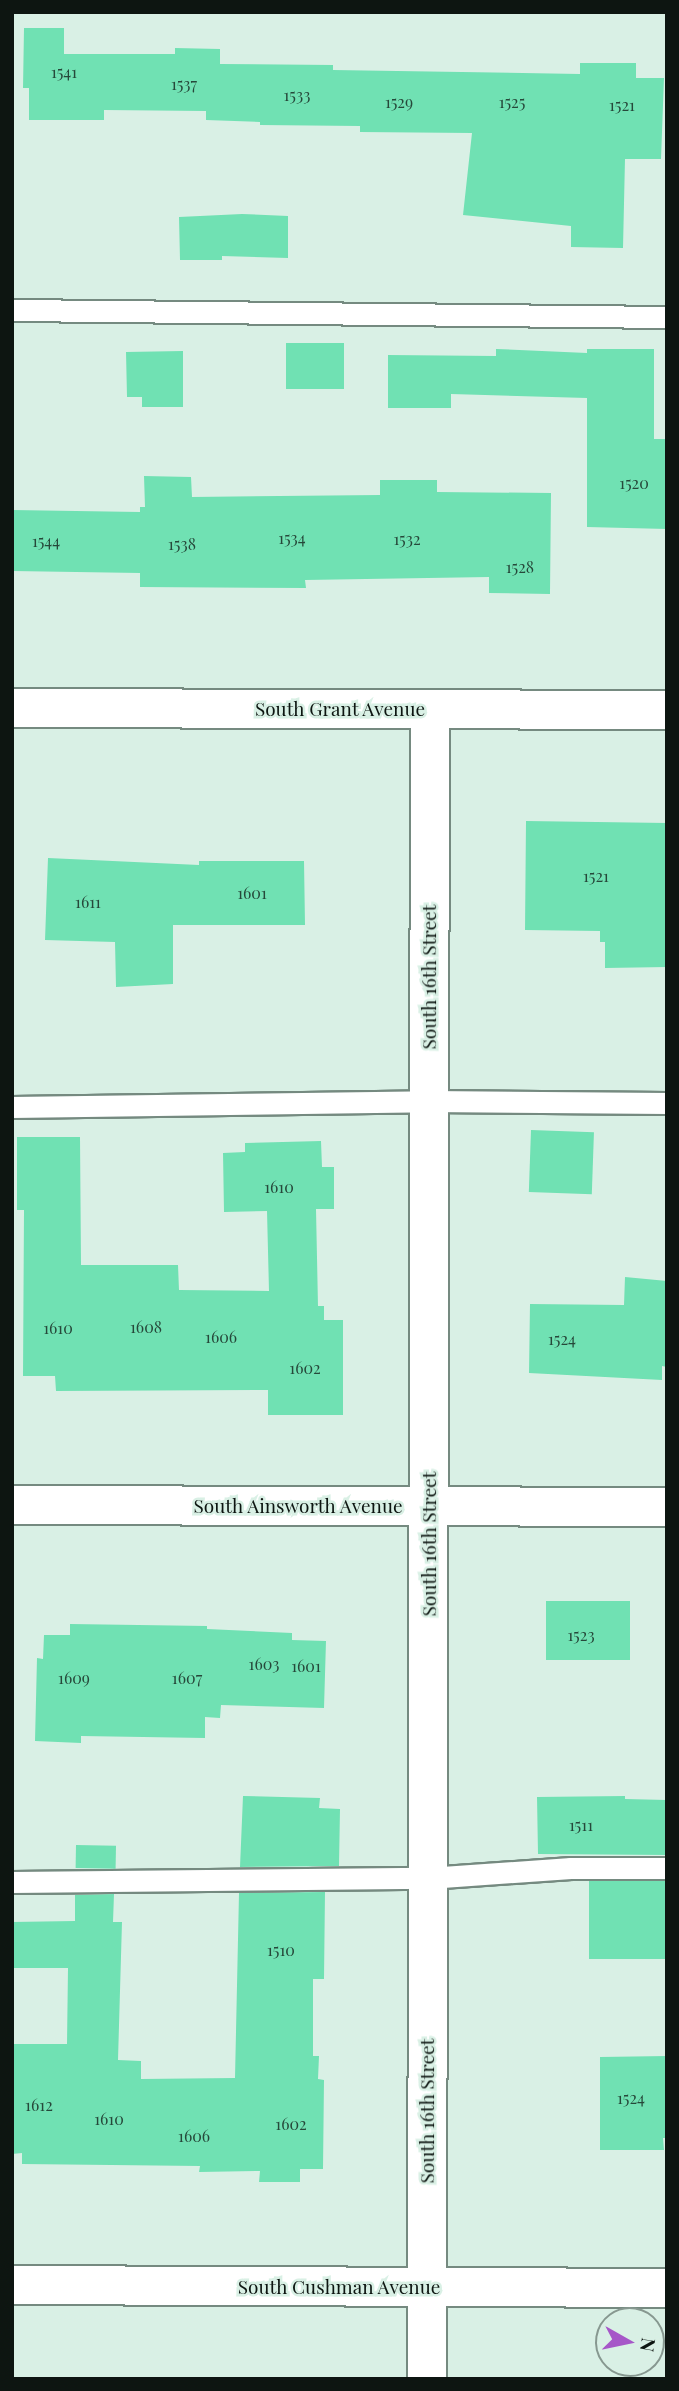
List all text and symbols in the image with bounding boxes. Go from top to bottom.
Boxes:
house number: 1541 [51,62,77,82]
house number: 1537 [171,74,197,94]
house number: 1533 [284,85,310,105]
house number: 1529 [385,92,413,112]
house number: 1525 [499,92,525,112]
house number: 1521 [609,95,635,115]
house number: 1520 [619,473,649,493]
house number: 1534 [278,528,306,548]
house number: 1532 [393,529,421,549]
house number: 1544 [32,531,60,551]
house number: 1538 [168,534,196,554]
house number: 1528 [506,557,534,577]
street label: South Grant Avenue [254,698,426,720]
house number: 1521 [583,866,609,886]
house number: 1601 [237,883,267,903]
house number: 1611 [75,892,101,912]
street label: South 16th Street [418,905,440,1049]
house number: 1610 [264,1177,294,1197]
house number: 1608 [130,1317,162,1337]
house number: 1610 [43,1318,73,1338]
house number: 1606 [205,1327,237,1347]
house number: 1524 [548,1329,576,1349]
house number: 1602 [289,1358,321,1378]
street label: South 16th Street [418,1472,440,1616]
street label: South Ainsworth Avenue [193,1495,403,1517]
house number: 1523 [567,1625,595,1645]
house number: 1603 [248,1654,280,1674]
house number: 1601 [291,1656,321,1676]
house number: 1609 [58,1668,90,1688]
house number: 1607 [172,1668,202,1688]
house number: 1511 [569,1815,593,1835]
house number: 1510 [267,1940,295,1960]
street label: South 16th Street [416,2039,438,2183]
house number: 1524 [617,2088,645,2108]
house number: 1612 [25,2095,53,2115]
house number: 1610 [94,2109,124,2129]
house number: 1602 [275,2114,307,2134]
house number: 1606 [178,2126,210,2146]
street label: South Cushman Avenue [237,2276,441,2298]
north arrow [595,2307,665,2377]
text: N [635,2336,663,2354]

